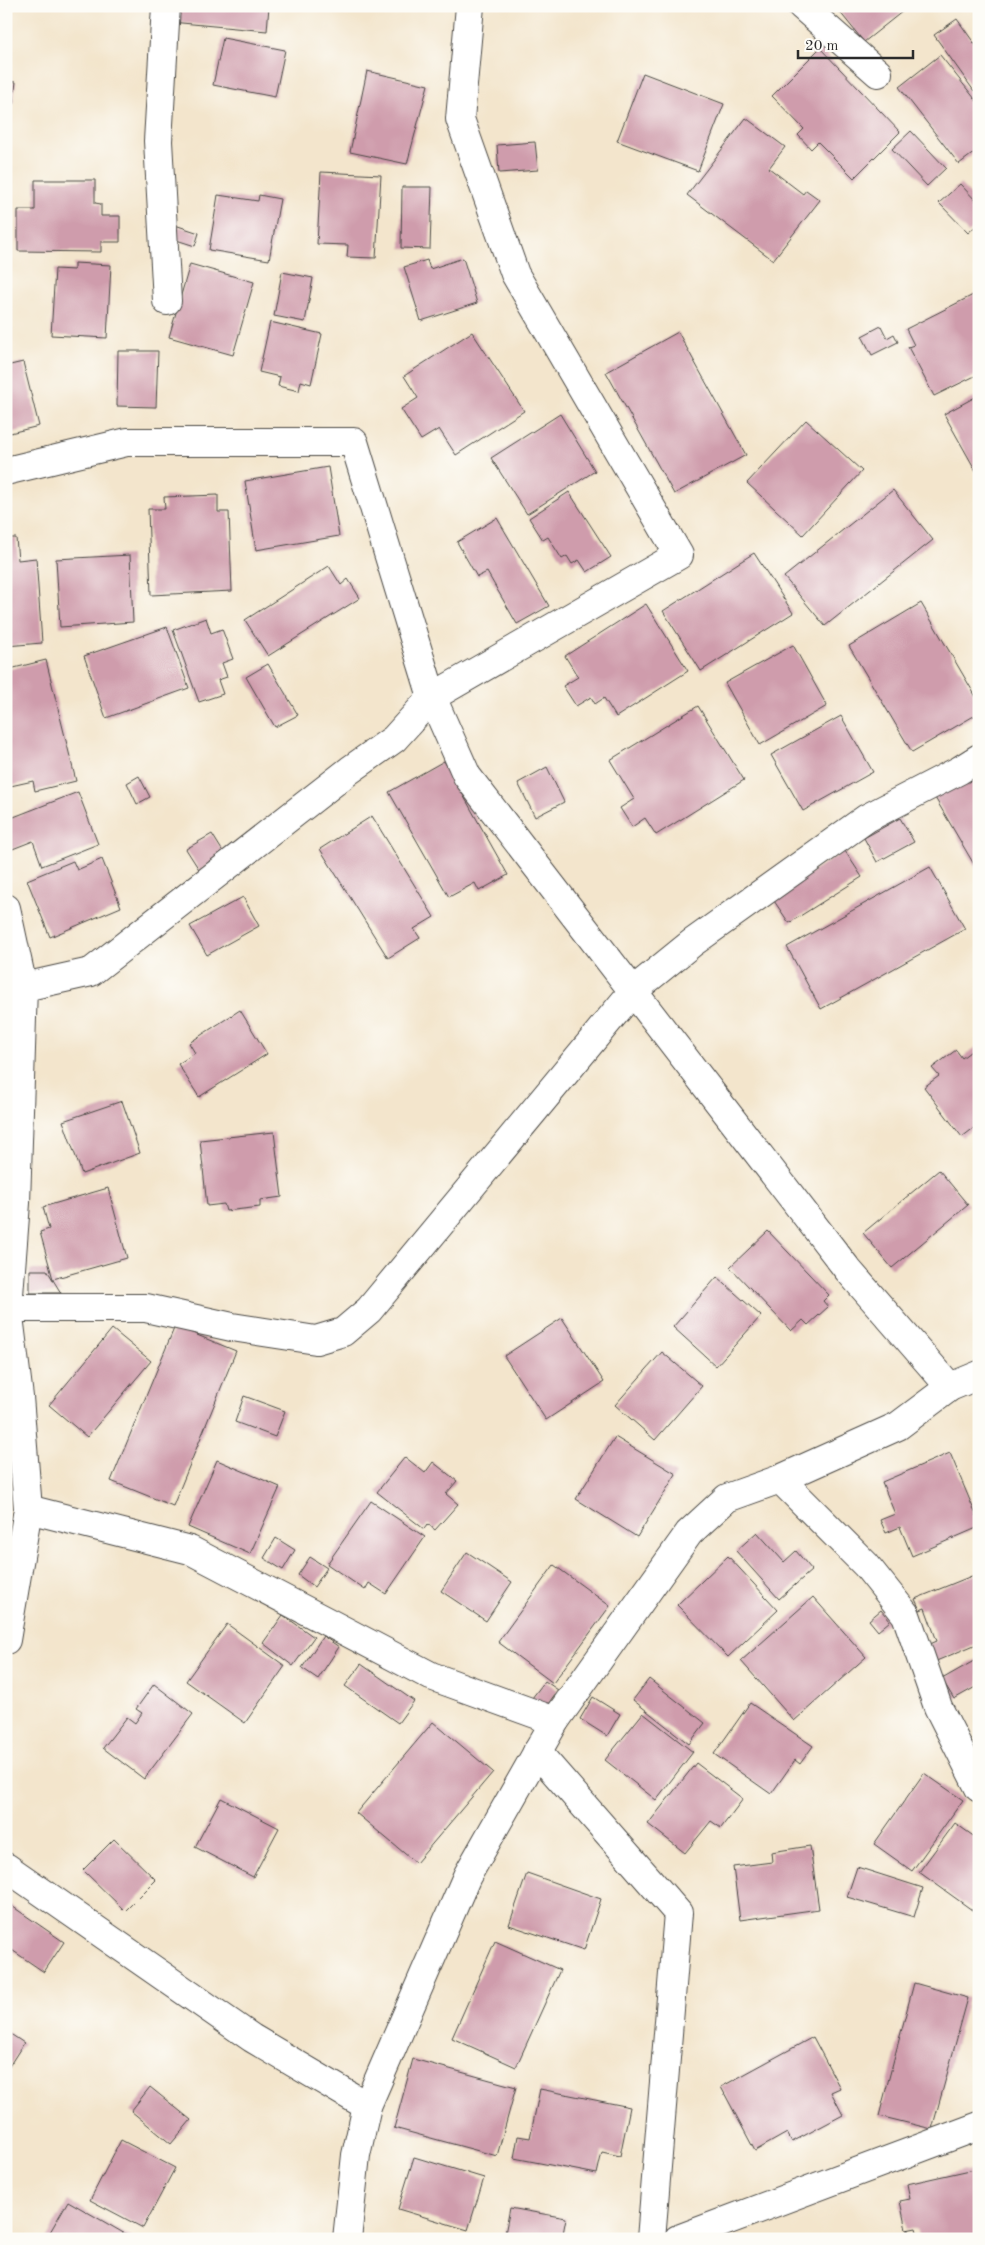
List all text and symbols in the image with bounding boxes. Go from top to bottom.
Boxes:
scale bar [798,28,912,60]
text: 20 m [805,39,839,54]

